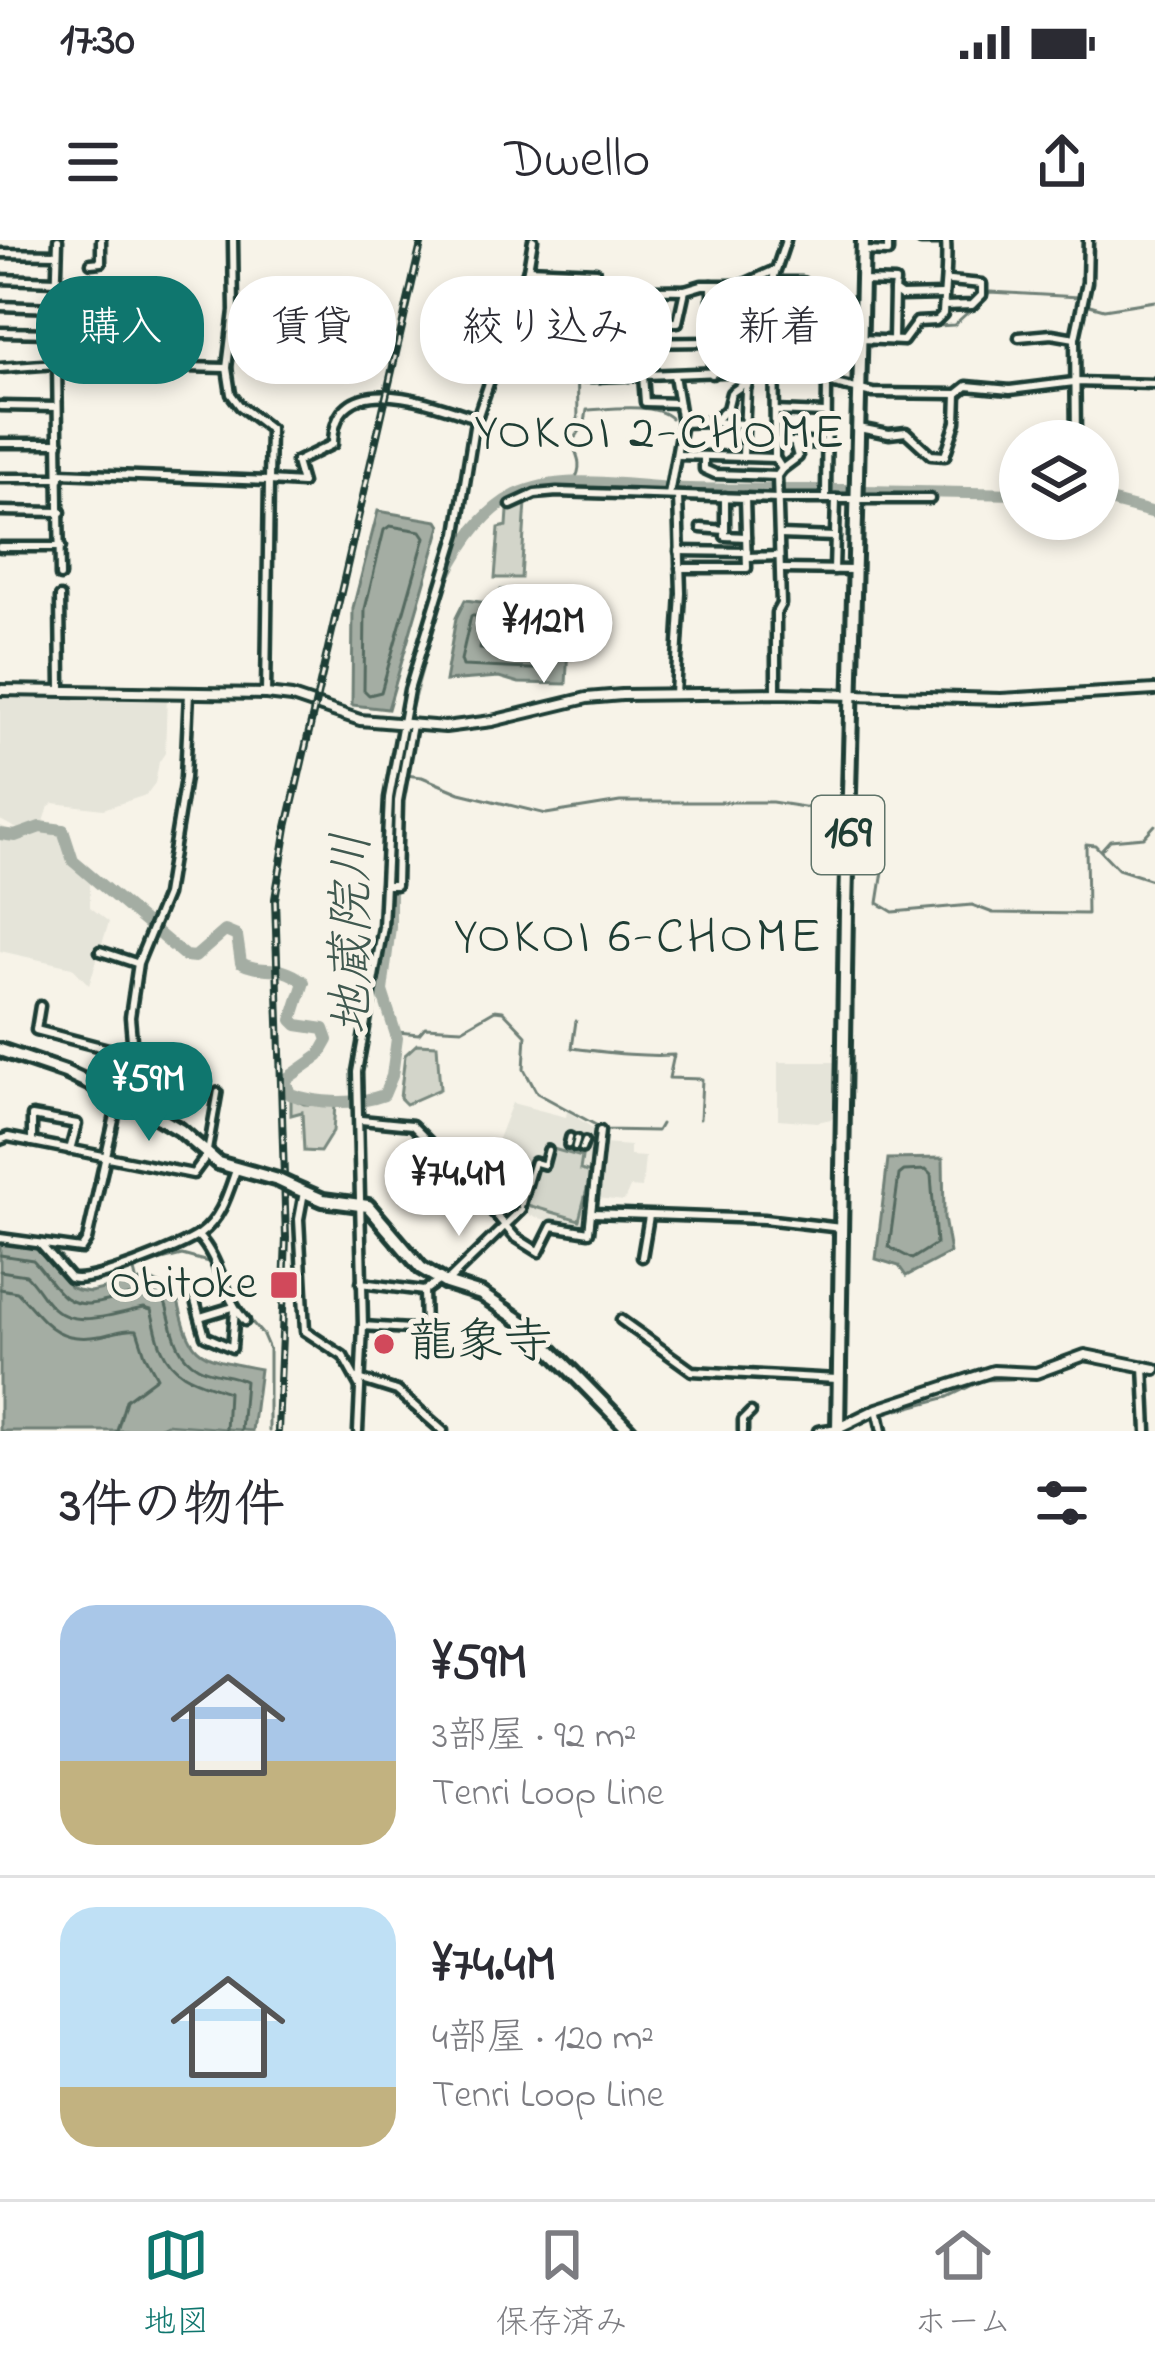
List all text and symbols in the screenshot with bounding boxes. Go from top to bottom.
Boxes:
text: 17:30 [60,9,135,75]
text: Dwello [505,123,650,201]
icon: menu [60,129,126,195]
icon: share [1029,129,1095,195]
chip: 購入 [36,276,204,384]
chip: 賃貸 [228,276,396,384]
chip: 絞り込み [420,276,672,384]
chip: 新着 [696,276,864,384]
district label: YOKOI 2-CHOME [475,397,847,472]
map controls [999,420,1119,540]
button: layers [999,420,1119,540]
pin: ¥112M [460,584,628,686]
text: ¥112M [502,594,586,651]
road number: 169 [812,796,884,874]
water label: 地蔵院川 [317,832,392,1036]
district label: YOKOI 6-CHOME [454,901,824,976]
pin: ¥59M [78,1042,220,1144]
text: ¥59M [113,1052,185,1109]
pin: ¥74.4M [361,1137,557,1239]
text: ¥74.4M [411,1147,507,1204]
place label: Obitoke [109,1250,257,1320]
marker: Obitoke [268,1269,300,1301]
place label: 龍象寺 [408,1309,552,1379]
marker: 龍象寺 [371,1331,397,1357]
text: 3件の物件 [60,1470,285,1545]
icon: filters [1029,1470,1095,1536]
text: ¥59M [432,1627,527,1702]
icon: home [156,1653,300,1797]
text: 3部屋 · 92 m² [432,1709,637,1766]
text: Tenri Loop Line [432,1766,664,1823]
text: ¥74.4M [432,1929,556,2004]
icon: home [156,1955,300,2099]
text: 4部屋 · 120 m² [432,2011,654,2068]
text: Tenri Loop Line [432,2068,664,2125]
tab: 地図 [143,2222,209,2348]
tab: 保存済み [496,2222,628,2348]
tab: ホーム [914,2222,1012,2348]

